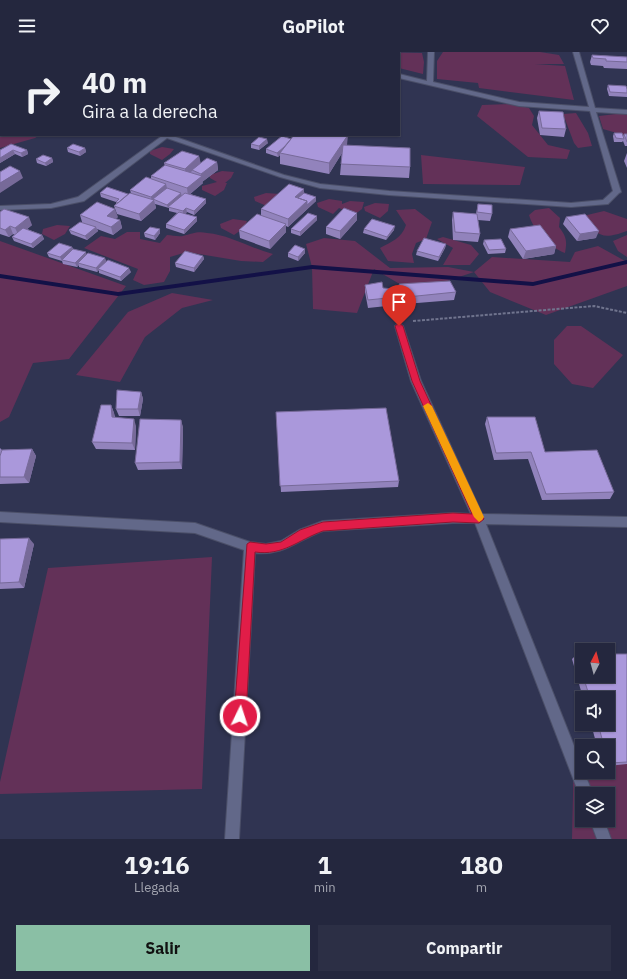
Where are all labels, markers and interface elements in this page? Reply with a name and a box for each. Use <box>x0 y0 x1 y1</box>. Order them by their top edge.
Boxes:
icon: menu <box>16 15 38 37</box>
text: GoPilot <box>282 15 345 38</box>
icon: heart <box>589 15 611 37</box>
text: 40 m <box>82 64 147 101</box>
icon: right <box>16 68 68 120</box>
text: Gira a la derecha <box>82 100 218 123</box>
pin <box>382 285 416 326</box>
icon: arrive <box>388 291 410 313</box>
north arrow <box>575 643 615 683</box>
map controls <box>575 643 615 827</box>
button: sound <box>575 691 615 731</box>
position arrow <box>219 695 261 737</box>
button: search <box>575 739 615 779</box>
button: layers <box>575 787 615 827</box>
text: 19:16 <box>124 849 190 881</box>
text: 1 <box>317 849 332 881</box>
text: 180 <box>460 849 503 881</box>
text: Llegada <box>134 879 180 896</box>
text: min <box>314 879 336 896</box>
text: m <box>476 879 487 896</box>
button: Salir <box>16 925 310 971</box>
button: Compartir <box>318 925 611 971</box>

